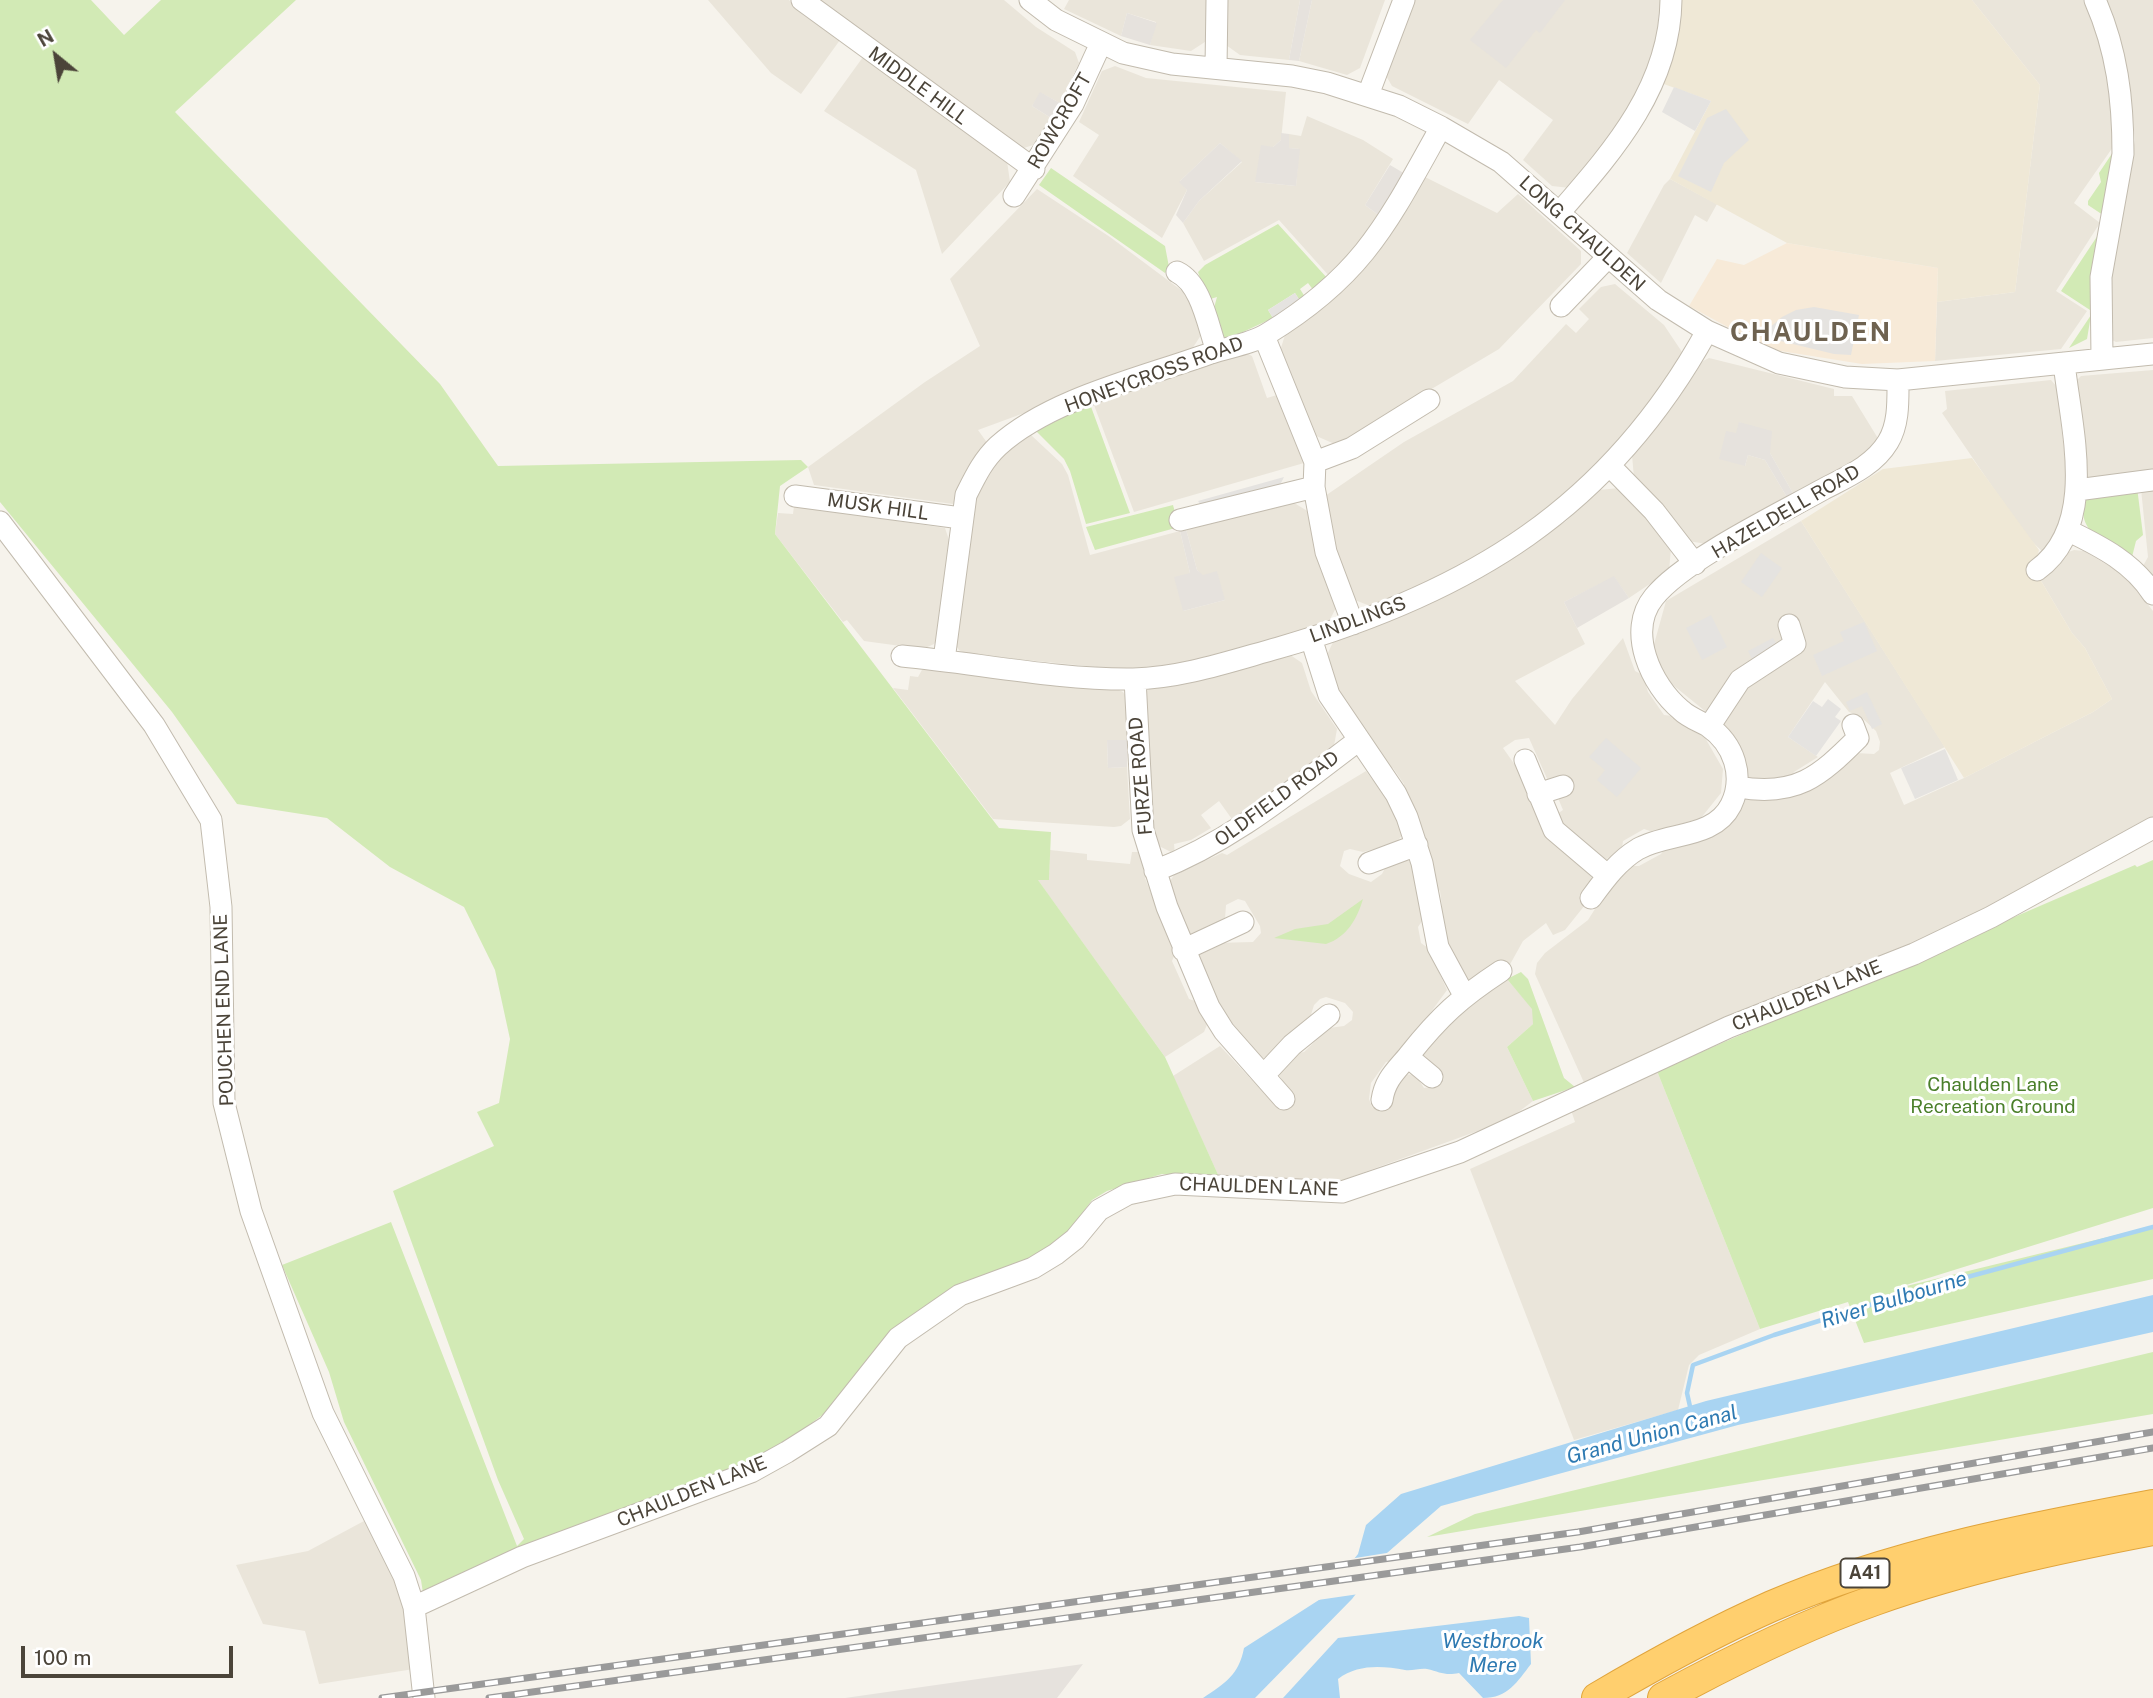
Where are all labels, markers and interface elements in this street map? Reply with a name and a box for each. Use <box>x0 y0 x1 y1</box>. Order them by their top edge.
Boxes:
north arrow <box>21 21 91 91</box>
text: N <box>34 25 57 51</box>
street label: MIDDLE HILL <box>864 42 972 130</box>
street label: ROWCROFT <box>1023 69 1097 173</box>
street label: LONG CHAULDEN <box>1514 171 1650 297</box>
district label: CHAULDEN <box>1731 317 1891 349</box>
street label: HONEYCROSS ROAD <box>1062 332 1246 418</box>
street label: HAZELDELL ROAD <box>1708 460 1864 564</box>
street label: MUSK HILL <box>826 489 930 525</box>
street label: LINDLINGS <box>1307 592 1409 648</box>
street label: FURZE ROAD <box>1124 716 1158 836</box>
street label: OLDFIELD ROAD <box>1210 746 1344 852</box>
street label: POUCHEN END LANE <box>209 913 239 1107</box>
street label: CHAULDEN LANE <box>1729 956 1885 1036</box>
park label: Chaulden Lane Recreation Ground <box>1910 1074 2076 1118</box>
street label: CHAULDEN LANE <box>1179 1173 1339 1201</box>
water label: River Bulbourne <box>1818 1266 1970 1334</box>
water label: Grand Union Canal <box>1564 1400 1740 1470</box>
street label: CHAULDEN LANE <box>614 1452 770 1532</box>
road number: A41 <box>1840 1558 1890 1588</box>
water label: Westbrook Mere <box>1442 1629 1544 1679</box>
scale bar <box>24 1632 236 1676</box>
text: 100 m <box>34 1645 91 1670</box>

